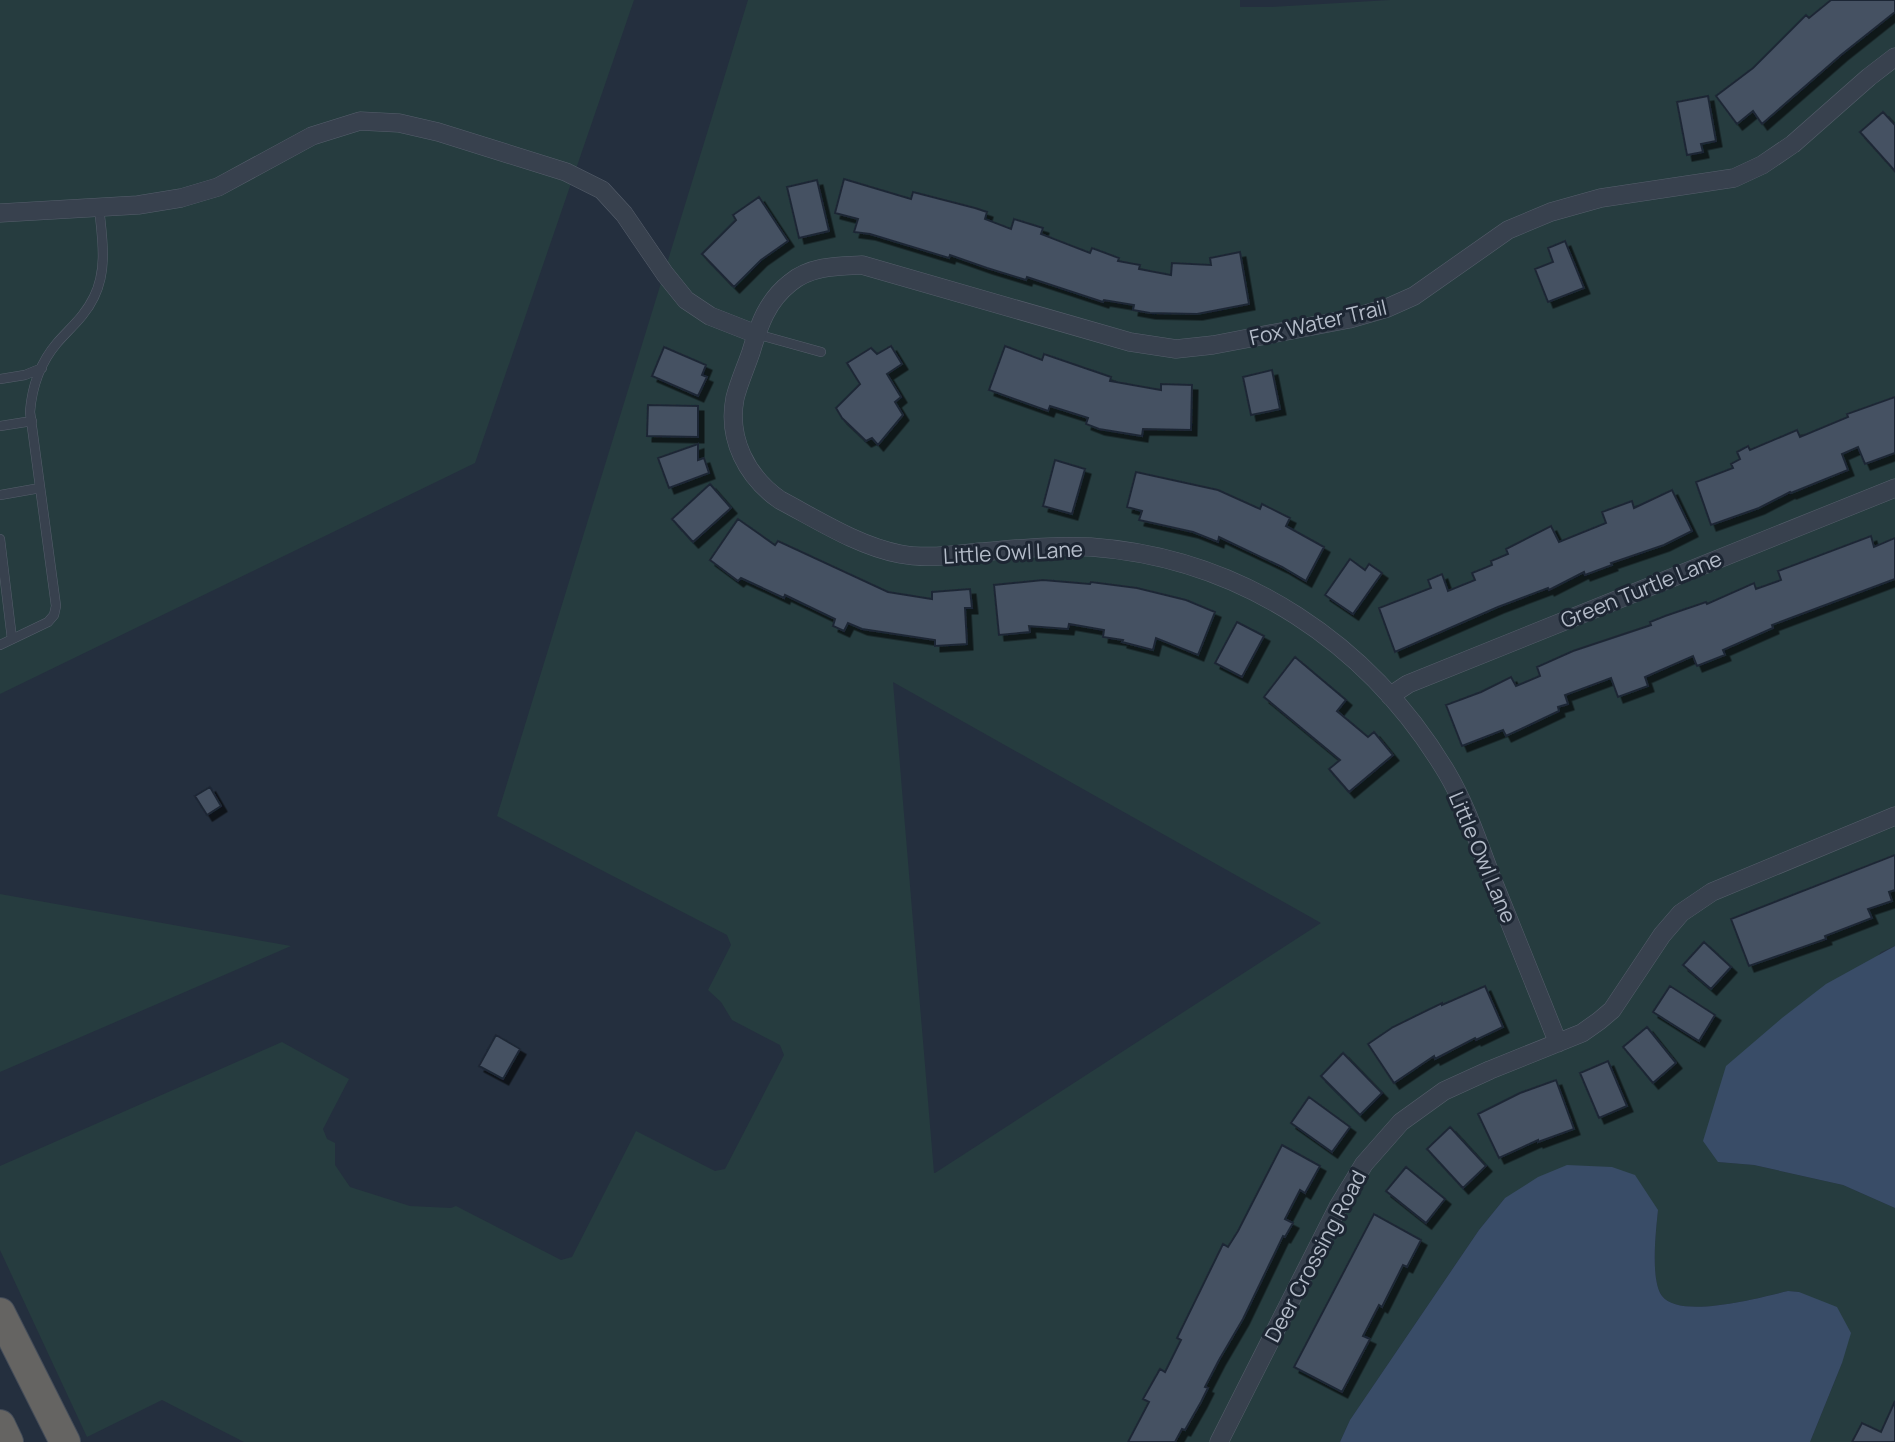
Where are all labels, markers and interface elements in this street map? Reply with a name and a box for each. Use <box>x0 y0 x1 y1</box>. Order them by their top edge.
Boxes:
street label: Fox Water Trail <box>1247 293 1389 351</box>
street label: Little Owl Lane <box>942 534 1084 570</box>
street label: Green Turtle Lane <box>1556 544 1726 634</box>
street label: Little Owl Lane <box>1443 787 1523 927</box>
street label: Deer Crossing Road <box>1258 1165 1372 1347</box>

